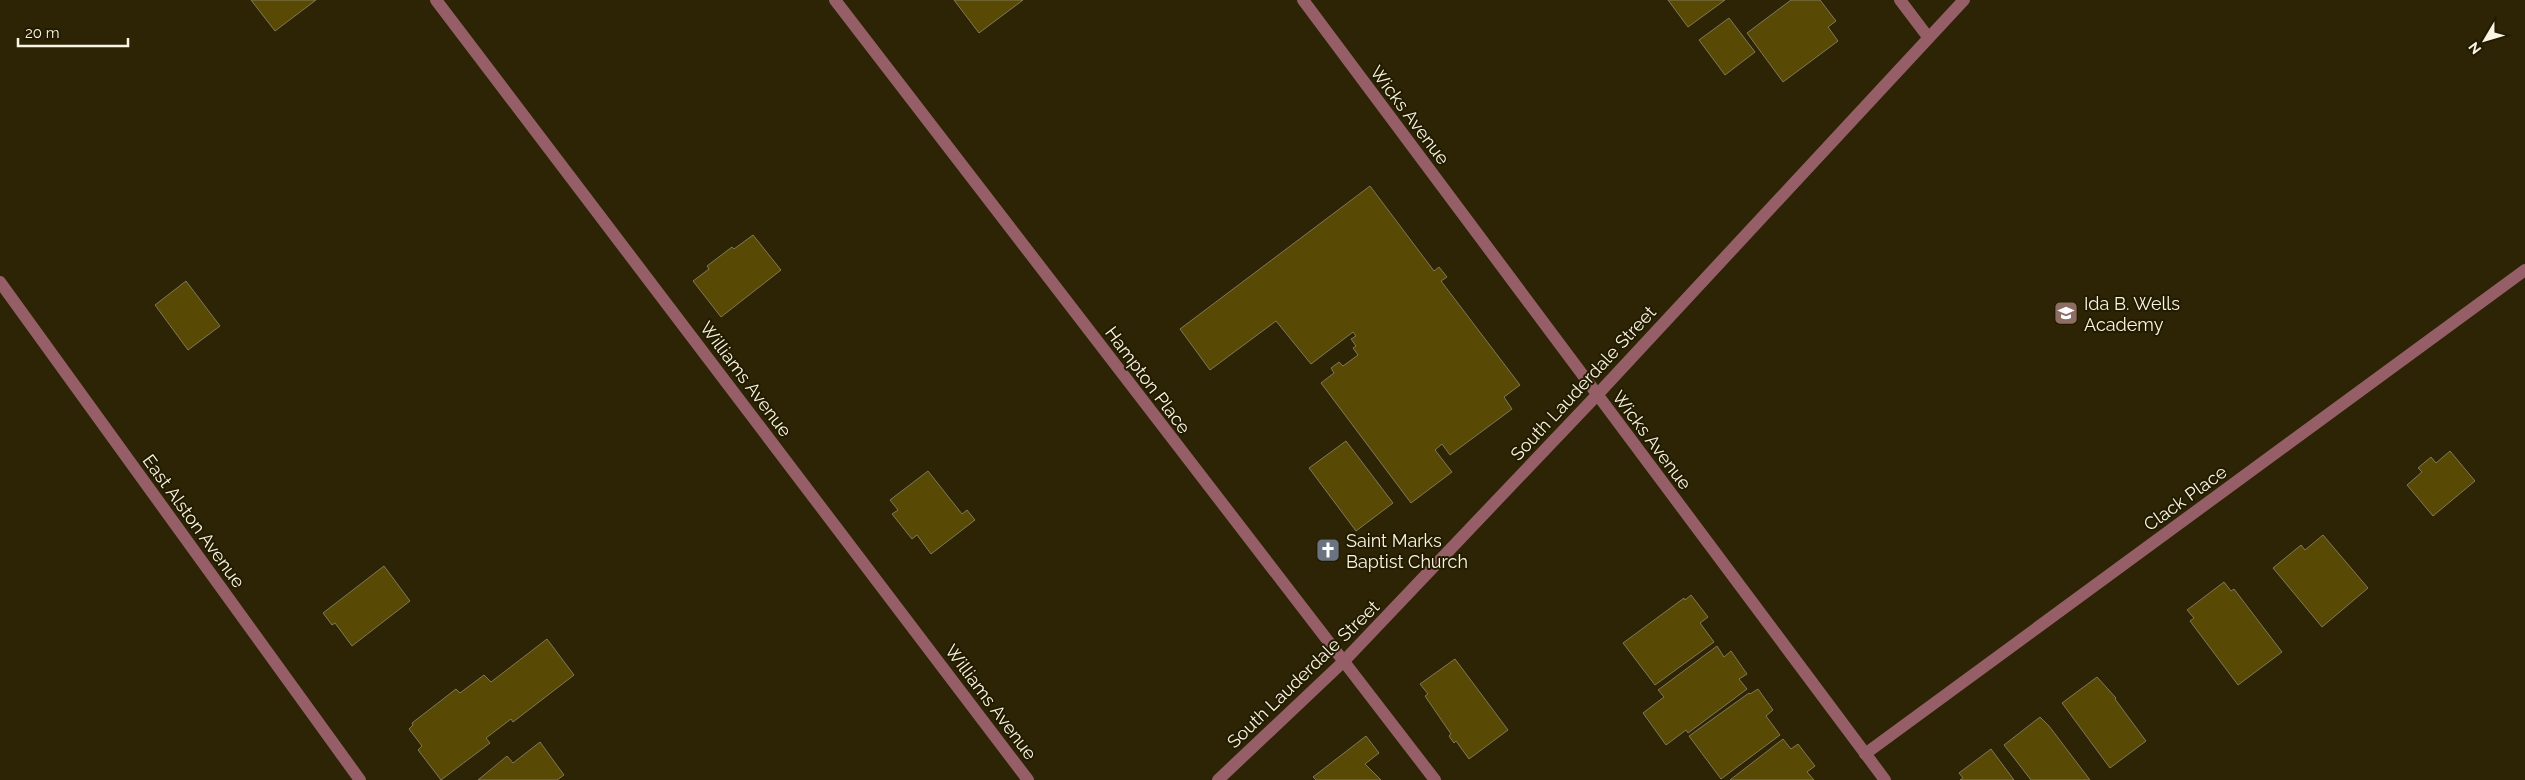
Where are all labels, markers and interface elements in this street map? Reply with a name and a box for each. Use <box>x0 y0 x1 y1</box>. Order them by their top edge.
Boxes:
scale bar <box>18 15 128 47</box>
north arrow <box>2460 15 2510 65</box>
text: 20 m <box>25 24 60 42</box>
text: N <box>2465 39 2484 57</box>
street label: Wicks Avenue <box>1366 62 1454 169</box>
place label: Ida B. Wells Academy <box>2084 293 2180 335</box>
school or university icon: Ida B. Wells Academy <box>2053 300 2079 326</box>
street label: South Lauderdale Street <box>1506 302 1660 464</box>
street label: Williams Avenue <box>696 317 796 441</box>
street label: Hampton Place <box>1101 322 1195 438</box>
street label: Wicks Avenue <box>1608 387 1696 494</box>
street label: East Alston Avenue <box>139 450 250 592</box>
street label: Clack Place <box>2139 461 2231 535</box>
place label: Saint Marks Baptist Church <box>1346 530 1468 572</box>
church icon: Saint Marks Baptist Church <box>1315 537 1341 563</box>
street label: South Lauderdale Street <box>1223 596 1383 752</box>
street label: Williams Avenue <box>941 640 1041 764</box>

